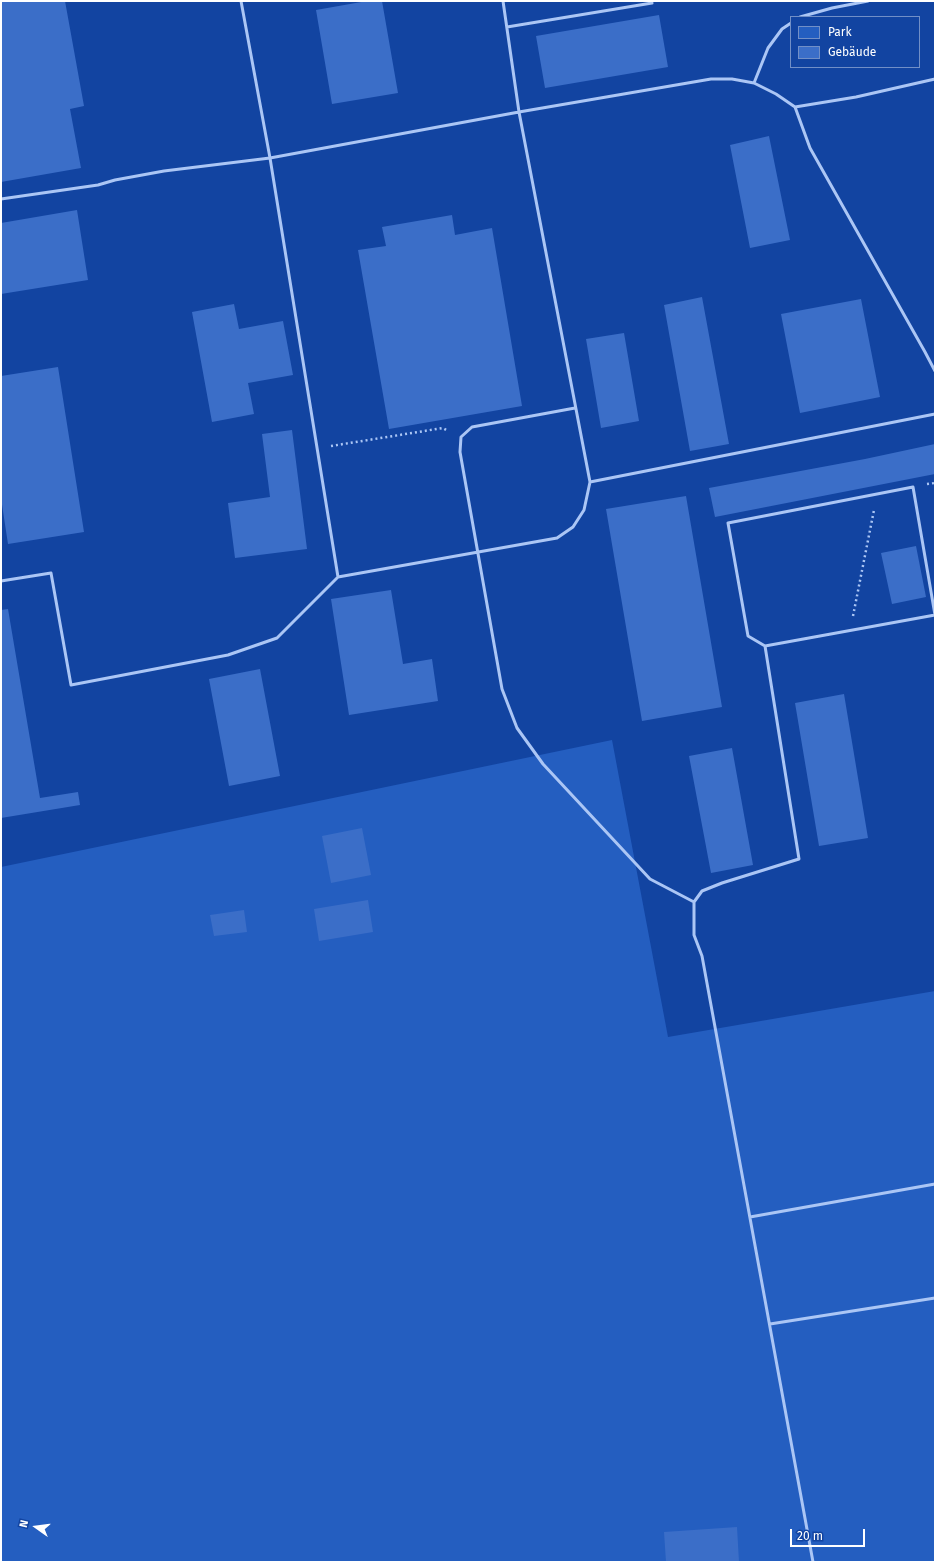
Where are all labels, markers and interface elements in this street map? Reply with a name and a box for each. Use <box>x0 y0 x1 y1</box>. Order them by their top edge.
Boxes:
legend <box>790 16 920 68</box>
text: Park <box>828 25 852 39</box>
text: Gebäude <box>828 45 876 59</box>
north arrow <box>16 1507 56 1547</box>
text: N <box>17 1519 31 1529</box>
scale bar <box>792 1521 867 1547</box>
text: 20 m <box>797 1529 823 1543</box>

